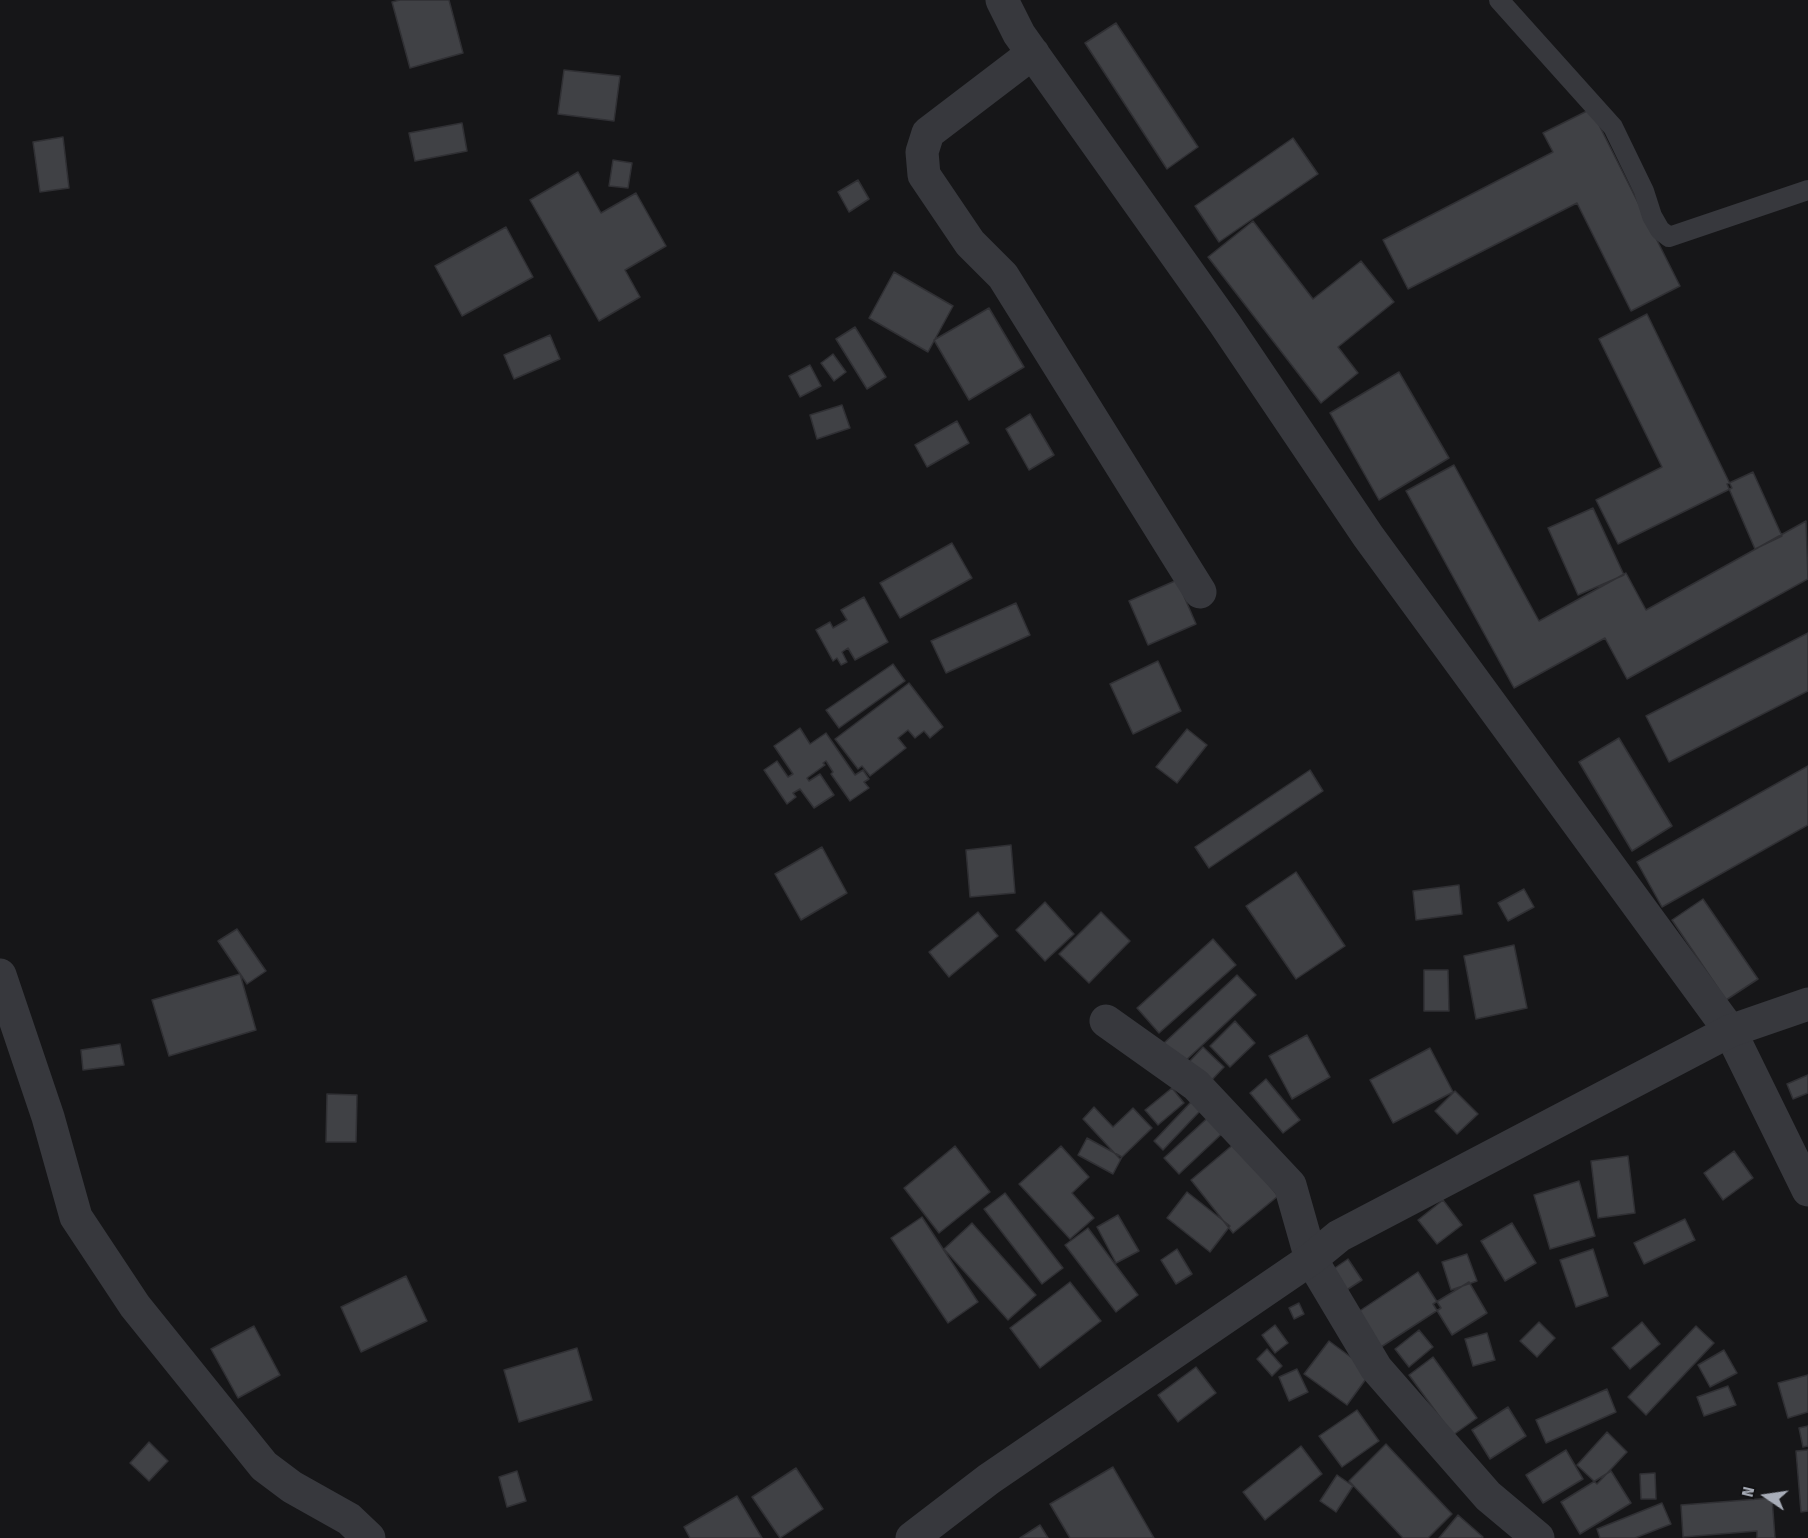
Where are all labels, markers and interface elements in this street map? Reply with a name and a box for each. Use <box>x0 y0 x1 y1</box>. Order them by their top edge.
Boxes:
north arrow <box>1736 1466 1796 1526</box>
text: N <box>1738 1485 1758 1499</box>

